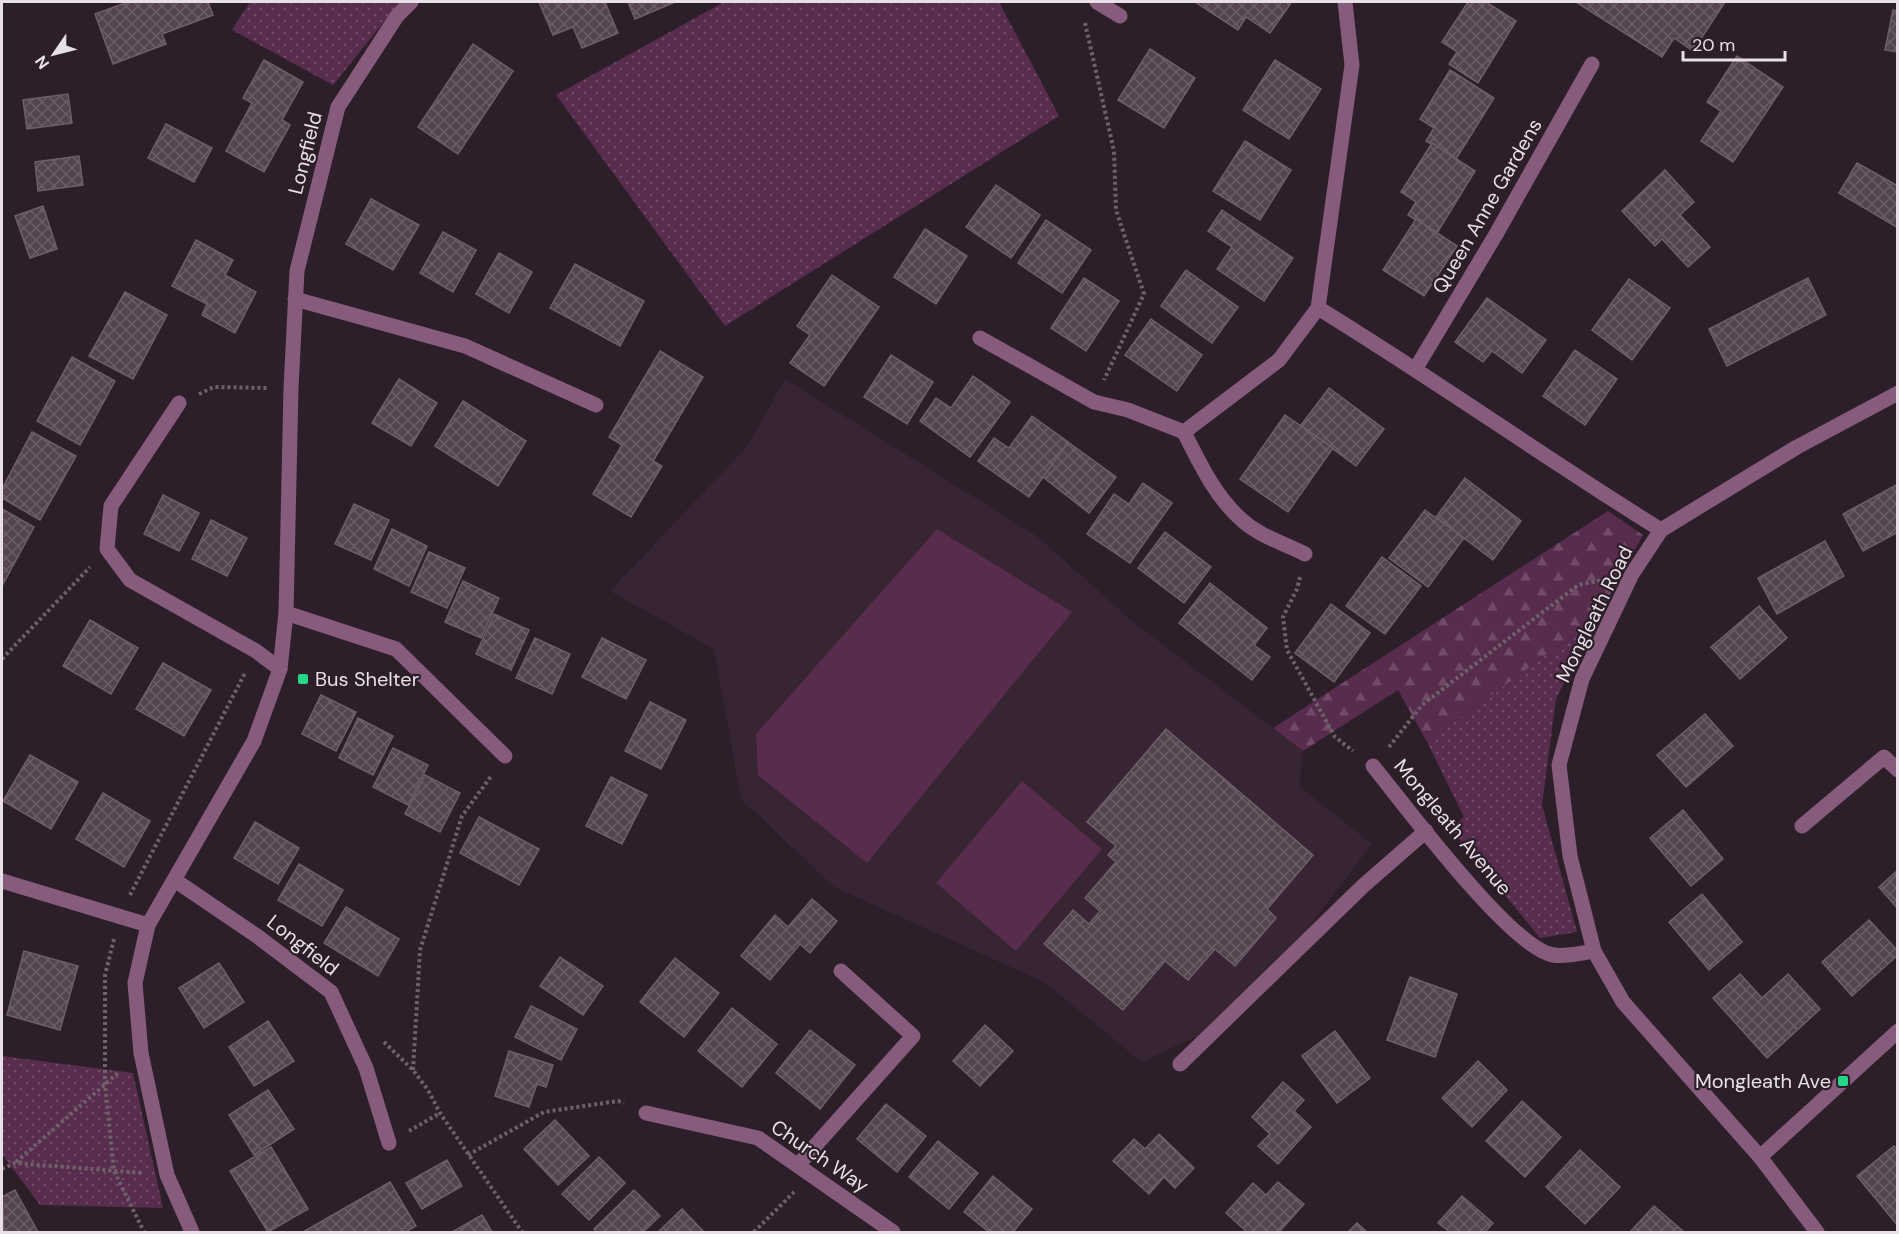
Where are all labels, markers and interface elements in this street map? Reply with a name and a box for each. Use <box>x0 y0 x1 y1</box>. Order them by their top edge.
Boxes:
north arrow <box>24 24 84 84</box>
scale bar <box>1683 24 1785 62</box>
text: 20 m <box>1692 33 1735 57</box>
text: N <box>30 52 54 73</box>
street label: Longfield <box>282 109 328 197</box>
street label: Queen Anne Gardens <box>1426 114 1548 298</box>
street label: Mongleath Road <box>1550 541 1638 687</box>
place label: Bus Shelter <box>315 666 419 692</box>
marker: Bus Shelter <box>296 672 310 686</box>
street label: Mongleath Avenue <box>1388 753 1518 901</box>
street label: Longfield <box>262 909 344 981</box>
place label: Mongleath Ave <box>1695 1068 1831 1094</box>
marker: Mongleath Ave <box>1836 1074 1850 1088</box>
street label: Church Way <box>766 1114 874 1198</box>

